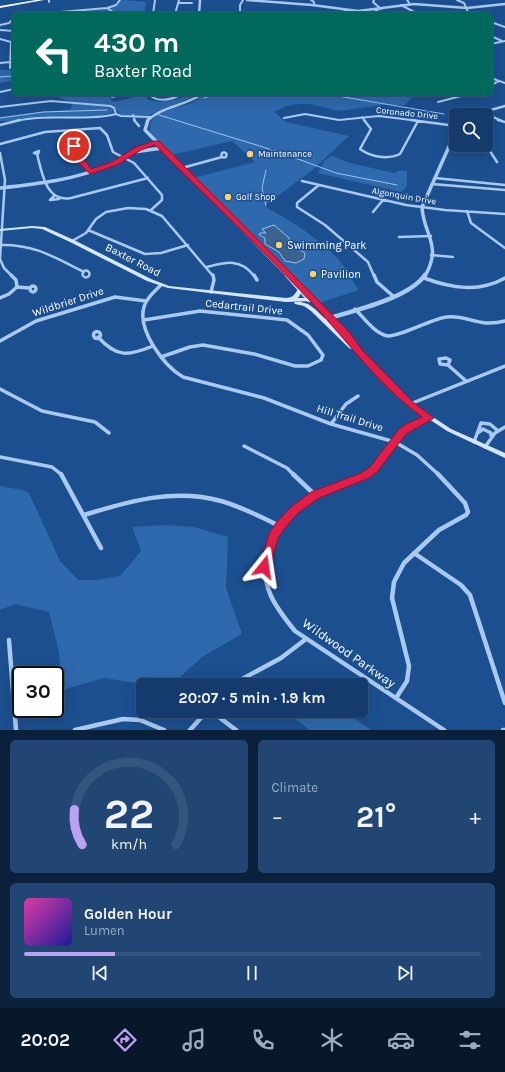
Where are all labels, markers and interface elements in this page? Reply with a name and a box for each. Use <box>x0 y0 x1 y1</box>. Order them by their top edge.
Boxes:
text: 430 m <box>94 26 179 59</box>
icon: left <box>28 28 80 80</box>
text: Baxter Road <box>94 60 193 82</box>
street label: Coronado Drive <box>375 105 439 121</box>
map controls <box>449 108 493 152</box>
button: search <box>449 108 493 152</box>
pin <box>57 129 91 163</box>
icon: arrive <box>63 135 85 157</box>
marker: Maintenance <box>245 149 255 159</box>
place label: Maintenance <box>258 149 312 159</box>
street label: Algonquin Drive <box>371 185 437 208</box>
marker: Golf Shop <box>223 192 233 202</box>
place label: Golf Shop <box>236 192 276 202</box>
place label: Swimming Park <box>287 239 367 252</box>
marker: Swimming Park <box>274 240 284 250</box>
street label: Baxter Road <box>103 241 163 279</box>
place label: Pavilion <box>321 268 361 281</box>
marker: Pavilion <box>308 269 318 279</box>
street label: Wildbrier Drive <box>31 284 106 320</box>
street label: Cedartrail Drive <box>205 296 284 318</box>
street label: Hill Trail Drive <box>315 402 385 434</box>
position arrow <box>243 546 285 588</box>
street label: Wildwood Parkway <box>300 615 398 691</box>
speed limit sign: 30 <box>12 666 64 718</box>
text: 20:07 · 5 min · 1.9 km <box>179 689 325 707</box>
text: Climate <box>272 780 318 795</box>
text: 22 <box>104 789 154 837</box>
text: 21° <box>356 799 397 835</box>
text: − <box>272 804 283 830</box>
text: + <box>469 804 481 830</box>
text: km/h <box>111 835 147 852</box>
text: Golden Hour <box>84 905 172 923</box>
text: Lumen <box>84 923 125 938</box>
icon: previous <box>89 962 111 984</box>
icon: pause <box>241 962 263 984</box>
icon: next <box>394 962 416 984</box>
icon: directions <box>111 1026 139 1054</box>
icon: music <box>180 1026 208 1054</box>
icon: phone <box>249 1026 277 1054</box>
icon: climate <box>318 1026 346 1054</box>
icon: car <box>387 1026 415 1054</box>
icon: filters <box>456 1026 484 1054</box>
text: 20:02 <box>21 1029 70 1051</box>

